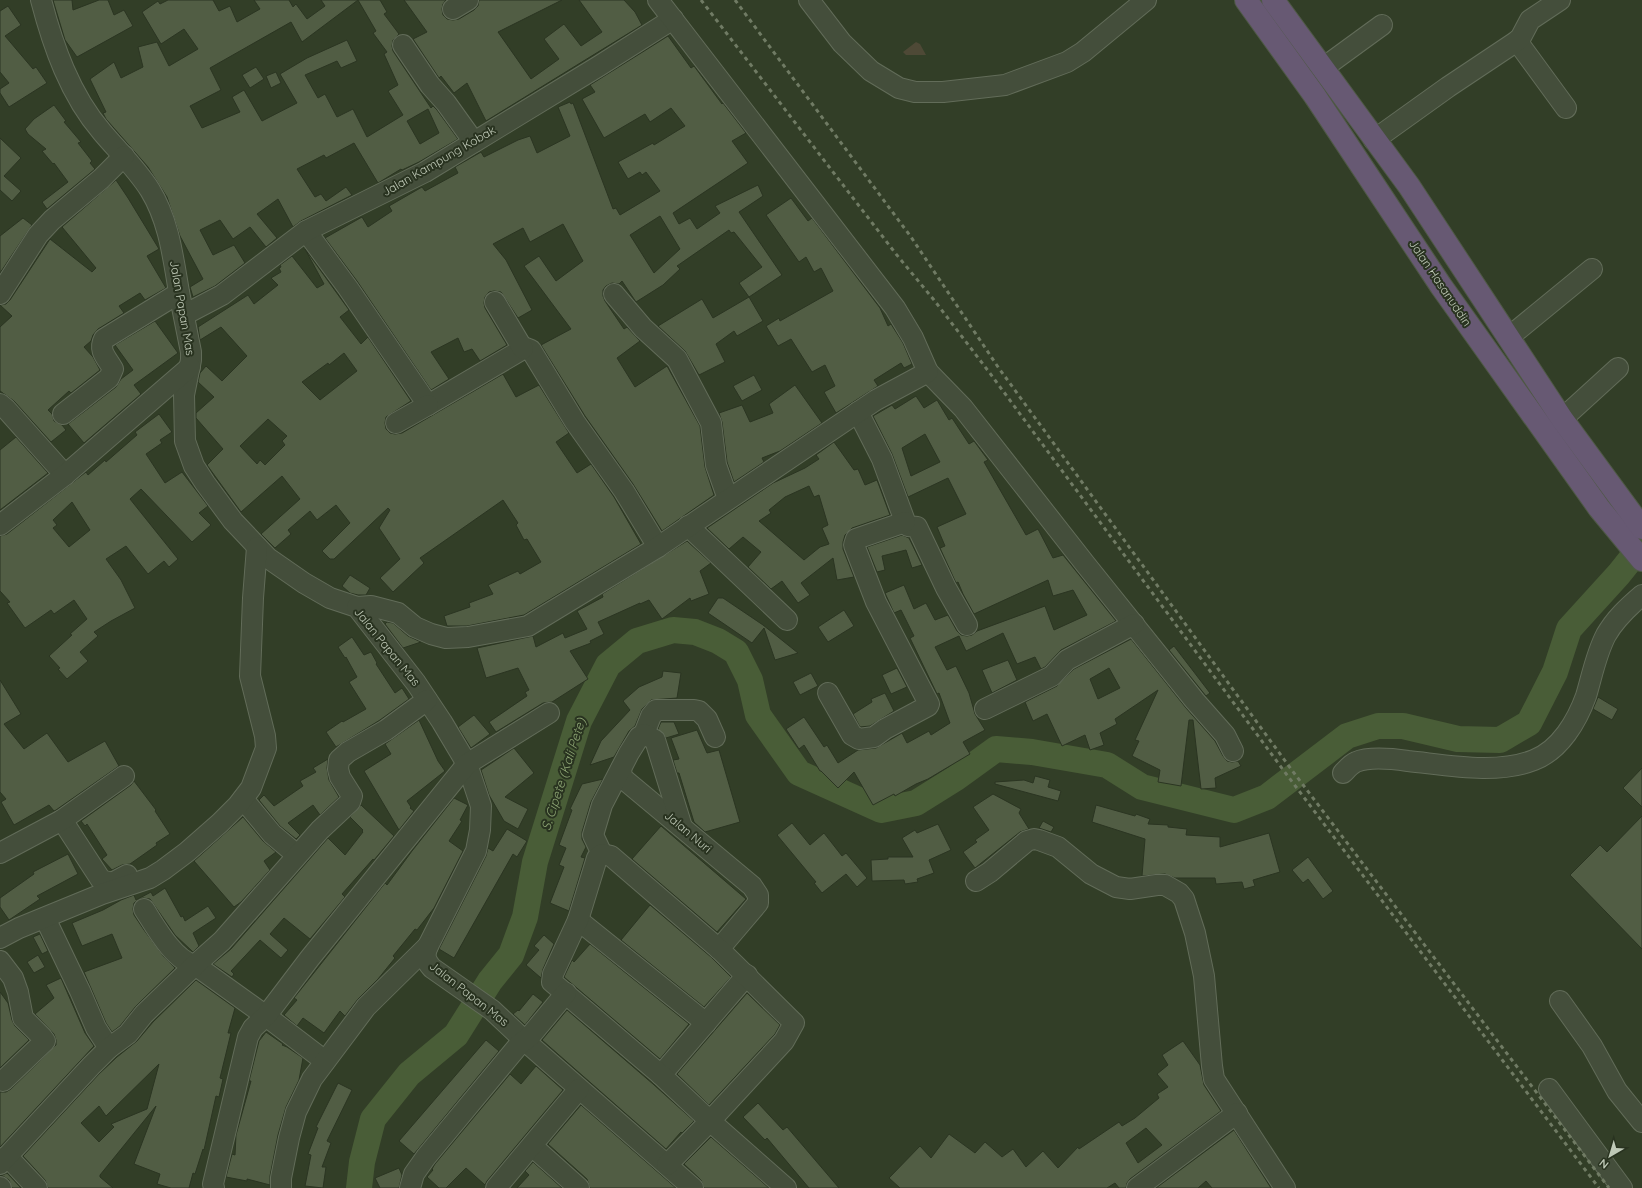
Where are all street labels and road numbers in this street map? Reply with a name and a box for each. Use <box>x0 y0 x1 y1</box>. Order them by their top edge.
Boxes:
street label: Jalan Kampung Kobak <box>379 122 498 199</box>
street label: Jalan Hasanuddin <box>1406 237 1475 329</box>
street label: Jalan Papan Mas <box>167 259 198 357</box>
street label: Jalan Papan Mas <box>351 605 424 689</box>
street label: Jalan Nuri <box>662 808 715 856</box>
street label: Jalan Papan Mas <box>427 958 512 1029</box>

